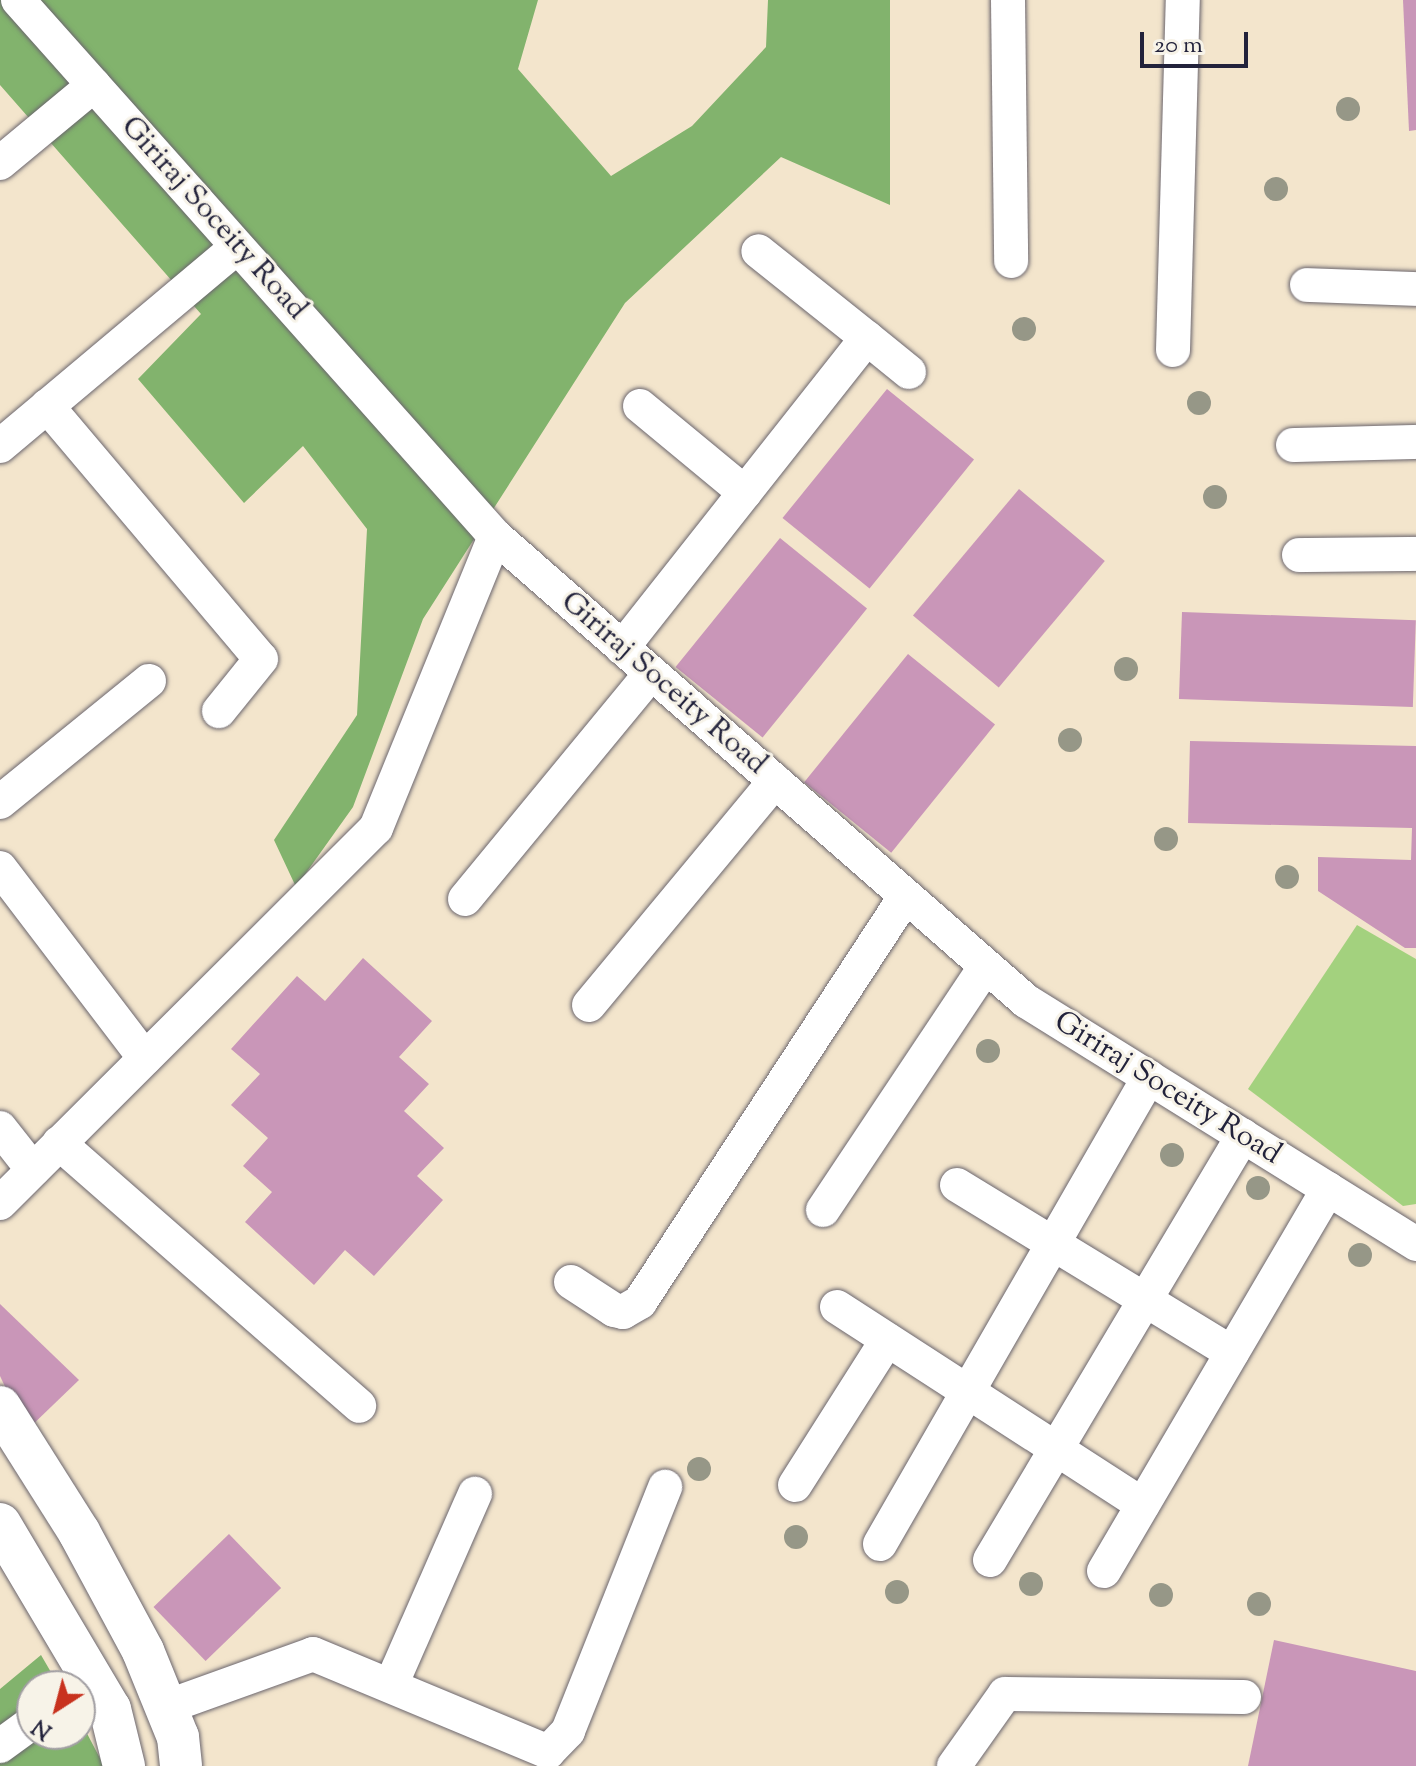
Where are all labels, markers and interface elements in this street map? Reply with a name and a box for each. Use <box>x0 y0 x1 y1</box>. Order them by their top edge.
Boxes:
scale bar <box>1144 16 1252 66</box>
text: 20 m <box>1154 29 1203 63</box>
street label: Giriraj Soceity Road <box>112 110 314 328</box>
street label: Giriraj Soceity Road <box>553 585 773 783</box>
street label: Giriraj Soceity Road <box>1047 1005 1287 1173</box>
north arrow <box>16 1670 96 1750</box>
text: N <box>27 1710 60 1746</box>

